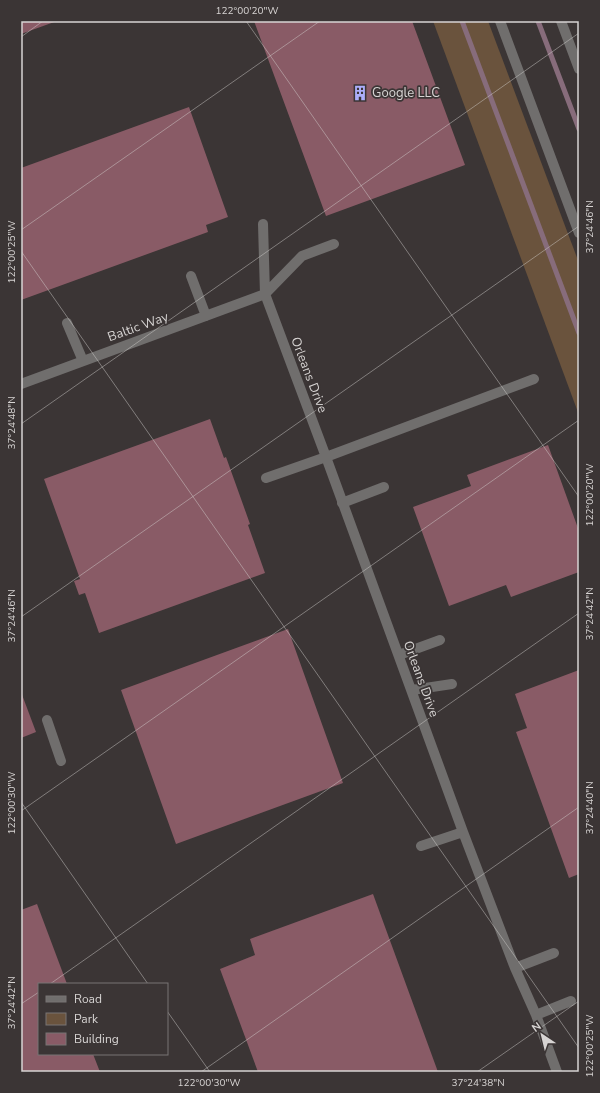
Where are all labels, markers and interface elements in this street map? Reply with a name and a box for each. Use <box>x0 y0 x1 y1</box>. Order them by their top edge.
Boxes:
text: 122°00'20"W <box>216 4 278 18</box>
building icon: Google LLC <box>351 84 369 102</box>
place label: Google LLC <box>372 84 440 102</box>
text: 37°24'46"N <box>583 200 597 254</box>
text: 122°00'25"W <box>5 221 19 283</box>
street label: Baltic Way <box>105 308 171 346</box>
street label: Orleans Drive <box>286 334 332 416</box>
text: 37°24'48"N <box>5 396 19 450</box>
text: 122°00'20"W <box>583 464 597 526</box>
text: 37°24'42"N <box>583 587 597 641</box>
text: 37°24'46"N <box>5 589 19 643</box>
street label: Orleans Drive <box>399 638 443 720</box>
text: 122°00'30"W <box>5 772 19 834</box>
text: 37°24'40"N <box>583 781 597 835</box>
text: 37°24'42"N <box>5 976 19 1030</box>
legend <box>38 983 168 1055</box>
text: Road <box>74 991 102 1007</box>
text: Park <box>74 1011 99 1027</box>
north arrow <box>522 1015 562 1055</box>
text: 122°00'25"W <box>583 1015 597 1077</box>
text: N <box>529 1019 544 1036</box>
text: Building <box>74 1031 119 1047</box>
text: 122°00'30"W <box>178 1076 240 1090</box>
text: 37°24'38"N <box>451 1076 505 1090</box>

